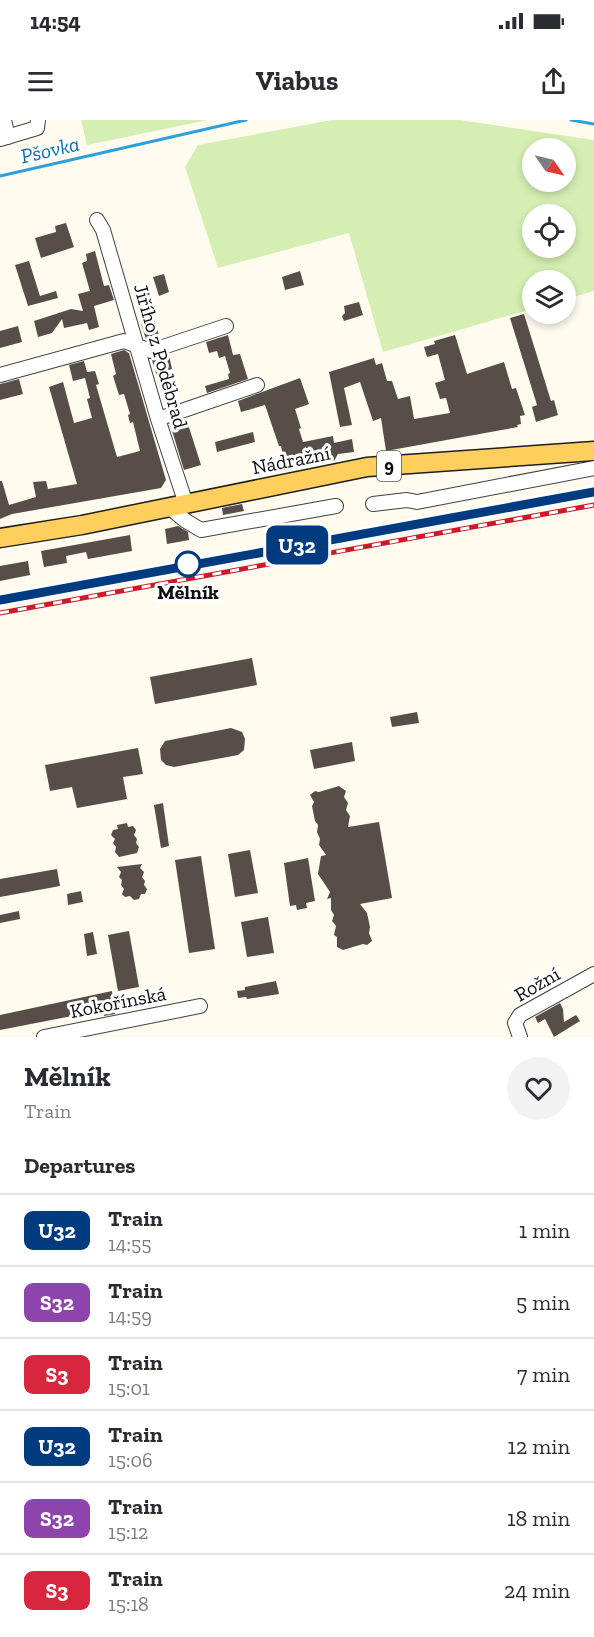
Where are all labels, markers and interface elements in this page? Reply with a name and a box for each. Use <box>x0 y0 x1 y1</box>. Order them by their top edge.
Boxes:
text: 14:54 <box>30 8 81 35</box>
icon: menu <box>24 65 57 98</box>
text: Viabus <box>256 65 338 97</box>
icon: share <box>537 65 570 98</box>
water label: Pšovka <box>18 131 82 168</box>
north arrow <box>522 138 576 192</box>
map controls <box>522 138 576 324</box>
button: locate <box>522 204 576 258</box>
button: layers <box>522 270 576 324</box>
street label: Jiřího z Poděbrad <box>129 281 193 431</box>
street label: Nádražní <box>250 441 333 479</box>
road number: 9 <box>377 451 401 481</box>
line badge: U32 <box>262 526 332 564</box>
text: U32 <box>278 533 316 558</box>
marker: Mělník <box>175 551 201 577</box>
place label: Mělník <box>157 580 219 604</box>
street label: Rožní <box>510 961 564 1007</box>
street label: Kokořínská <box>68 981 168 1023</box>
button: heart <box>507 1057 570 1120</box>
text: Mělník <box>24 1060 111 1093</box>
text: Train <box>24 1099 71 1123</box>
text: Departures <box>24 1152 135 1179</box>
text: Train <box>108 1205 163 1232</box>
text: 1 min <box>519 1217 570 1244</box>
text: U32 <box>38 1218 76 1243</box>
text: 14:55 <box>108 1232 151 1256</box>
text: Train <box>108 1277 163 1304</box>
text: 5 min <box>516 1289 570 1316</box>
text: S32 <box>40 1290 74 1315</box>
text: 14:59 <box>108 1304 152 1328</box>
text: Train <box>108 1349 163 1376</box>
text: 7 min <box>517 1361 570 1388</box>
text: S3 <box>46 1362 68 1387</box>
text: 15:01 <box>108 1376 150 1400</box>
text: Train <box>108 1421 163 1448</box>
text: 12 min <box>507 1433 570 1460</box>
text: U32 <box>38 1434 76 1459</box>
text: 15:06 <box>108 1448 153 1472</box>
text: Train <box>108 1493 163 1520</box>
text: 18 min <box>507 1505 570 1532</box>
text: S32 <box>40 1506 74 1531</box>
text: 15:12 <box>108 1520 148 1544</box>
text: Train <box>108 1565 163 1592</box>
text: 24 min <box>504 1577 570 1604</box>
text: S3 <box>46 1578 68 1603</box>
text: 15:18 <box>108 1592 149 1616</box>

